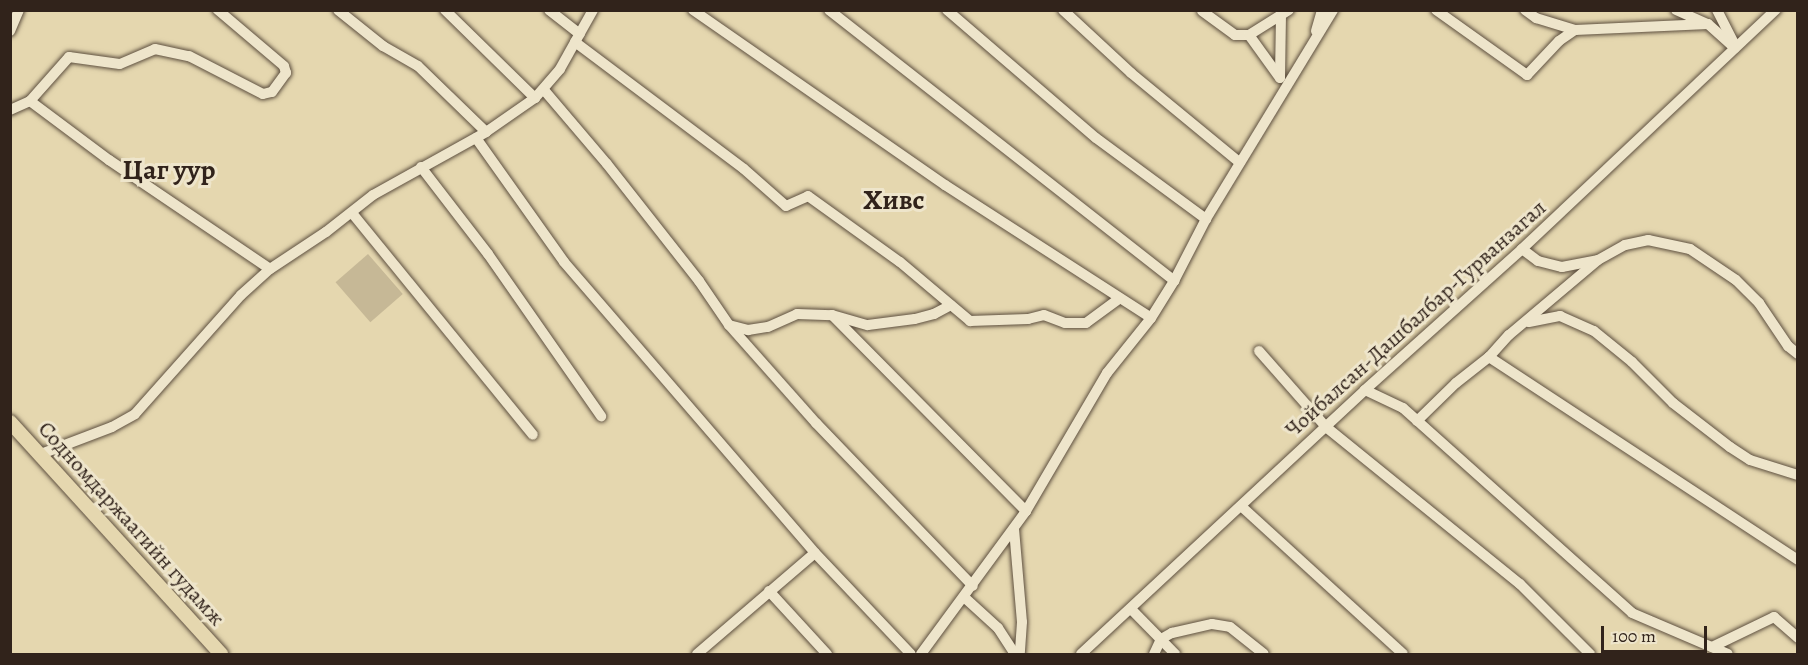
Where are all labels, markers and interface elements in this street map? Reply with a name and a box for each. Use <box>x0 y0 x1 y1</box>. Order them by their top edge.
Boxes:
district label: Цаг уур <box>123 153 215 187</box>
district label: Хивс <box>863 183 925 217</box>
street label: Чойбалсан-Дашбалбар-Гурванзагал <box>1280 195 1552 443</box>
street label: Содномдаржаагийн гудамж <box>32 416 230 632</box>
scale bar <box>1604 614 1710 652</box>
text: 100 m <box>1612 624 1656 648</box>

